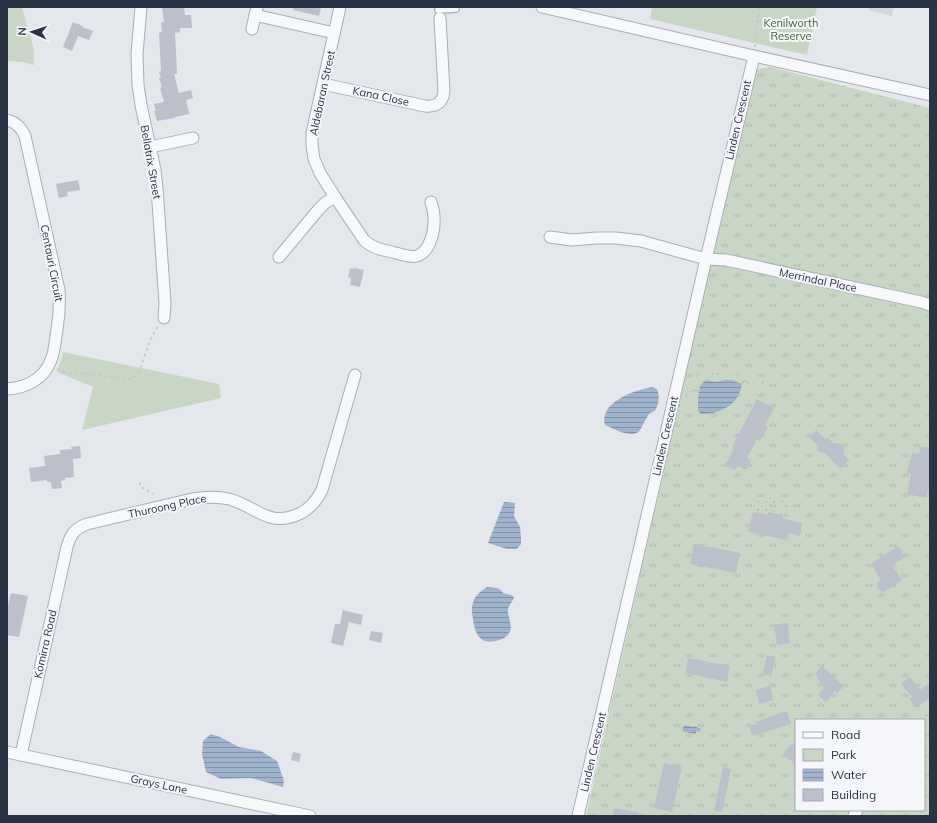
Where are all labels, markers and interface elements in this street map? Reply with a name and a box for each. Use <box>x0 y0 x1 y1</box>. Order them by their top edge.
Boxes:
north arrow <box>12 12 52 52</box>
park label: Kenilworth Reserve <box>764 16 818 43</box>
text: N <box>15 27 29 36</box>
street label: Aldebaran Street <box>306 49 338 137</box>
street label: Linden Crescent <box>722 79 754 161</box>
street label: Kana Close <box>351 83 411 109</box>
street label: Bellatrix Street <box>138 124 164 200</box>
street label: Centauri Circuit <box>38 223 66 303</box>
street label: Merrindal Place <box>778 265 858 295</box>
street label: Linden Crescent <box>649 395 681 477</box>
street label: Thuroong Place <box>127 491 207 521</box>
street label: Komirra Road <box>30 608 60 680</box>
street label: Linden Crescent <box>577 711 609 793</box>
legend <box>795 719 925 811</box>
text: Road <box>831 727 860 742</box>
text: Park <box>831 747 857 762</box>
text: Water <box>831 767 867 782</box>
street label: Grays Lane <box>129 771 189 797</box>
text: Building <box>831 787 876 802</box>

